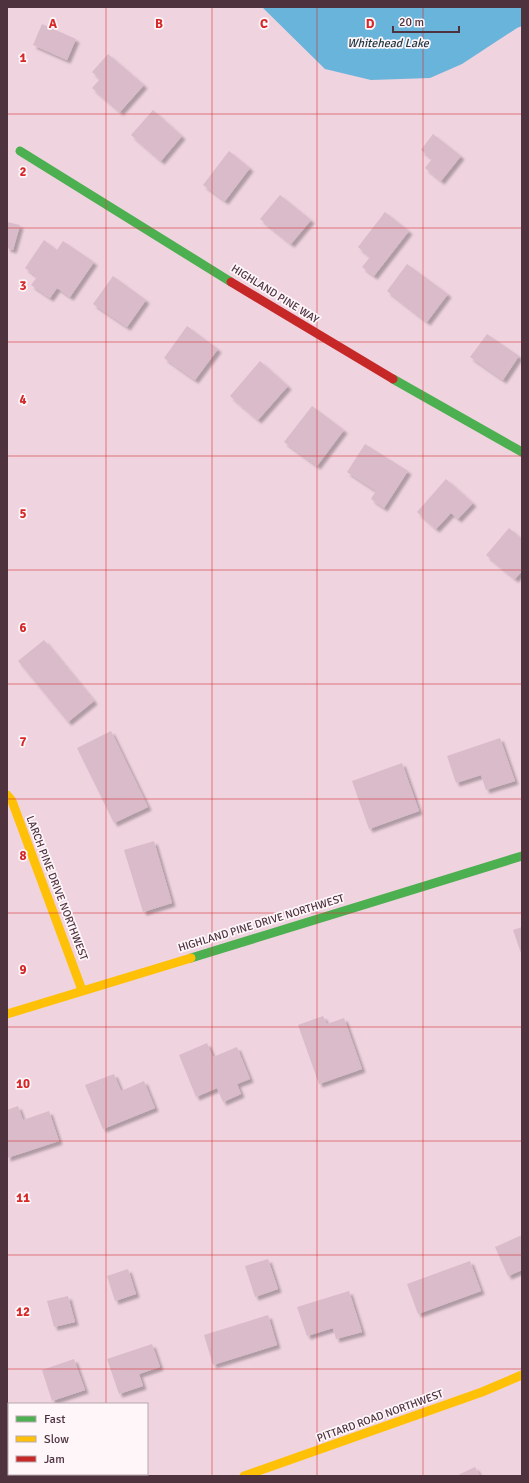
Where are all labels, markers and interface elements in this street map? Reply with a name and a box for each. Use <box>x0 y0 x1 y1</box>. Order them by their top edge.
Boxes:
scale bar <box>393 8 459 34</box>
text: 20 m <box>399 15 424 30</box>
text: A <box>49 16 58 32</box>
text: B <box>155 16 163 32</box>
text: C <box>260 16 268 32</box>
text: D <box>366 16 375 32</box>
water label: Whitehead Lake <box>347 36 430 51</box>
text: 1 <box>19 50 27 66</box>
text: 2 <box>19 164 27 180</box>
street label: HIGHLAND PINE WAY <box>229 262 322 326</box>
text: 3 <box>19 278 27 294</box>
text: 4 <box>19 392 27 408</box>
text: 5 <box>19 506 27 522</box>
text: 6 <box>19 620 27 636</box>
text: 7 <box>19 734 27 750</box>
street label: LARCH PINE DRIVE NORTHWEST <box>23 814 91 963</box>
text: 8 <box>19 848 27 864</box>
street label: HIGHLAND PINE DRIVE NORTHWEST <box>176 891 346 954</box>
text: 9 <box>19 962 27 978</box>
text: 10 <box>16 1076 30 1092</box>
text: 11 <box>16 1190 30 1206</box>
text: 12 <box>16 1304 30 1320</box>
street label: PITTARD ROAD NORTHWEST <box>315 1387 445 1445</box>
legend <box>8 1403 148 1475</box>
text: Fast <box>44 1412 65 1427</box>
text: Slow <box>44 1432 69 1447</box>
text: Jam <box>44 1452 65 1467</box>

